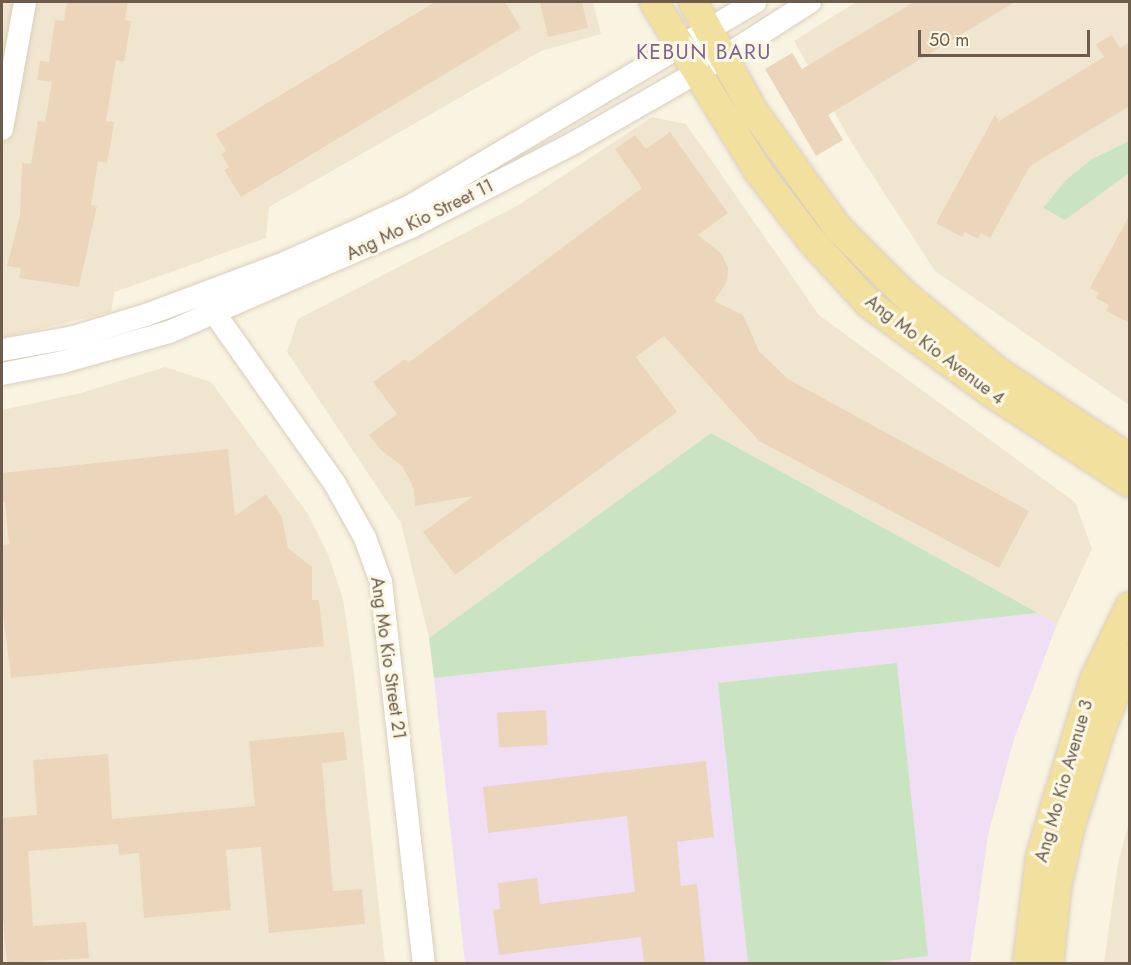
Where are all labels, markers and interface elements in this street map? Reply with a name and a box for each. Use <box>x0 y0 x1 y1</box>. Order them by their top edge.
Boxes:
scale bar <box>921 18 1094 56</box>
text: 50 m <box>929 27 969 53</box>
district label: KEBUN BARU <box>636 39 772 65</box>
street label: Ang Mo Kio Street 11 <box>343 175 497 265</box>
street label: Ang Mo Kio Avenue 4 <box>861 291 1009 409</box>
street label: Ang Mo Kio Street 21 <box>366 576 410 740</box>
street label: Ang Mo Kio Avenue 3 <box>1030 697 1098 865</box>

